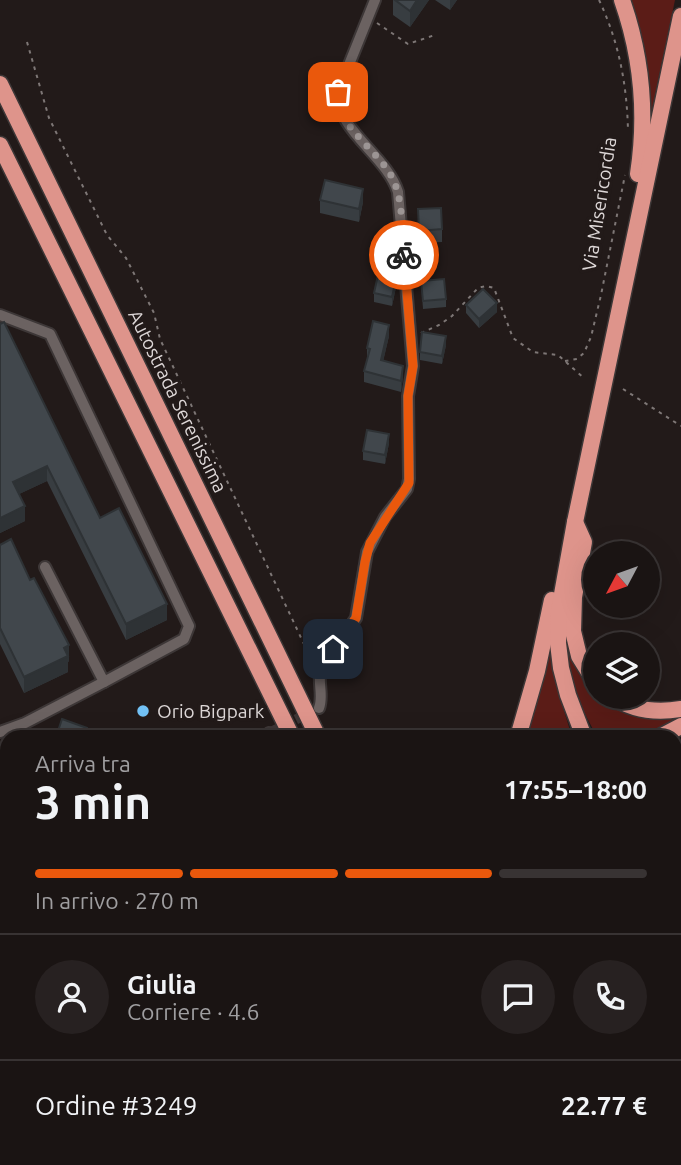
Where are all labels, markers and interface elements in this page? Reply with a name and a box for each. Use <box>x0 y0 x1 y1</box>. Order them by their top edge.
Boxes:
pin <box>308 62 368 122</box>
icon: bag <box>319 73 357 111</box>
street label: Via Misericordia <box>578 135 620 273</box>
courier <box>369 220 439 290</box>
icon: bike <box>385 236 423 274</box>
street label: Autostrada Serenissima <box>124 306 232 496</box>
north arrow <box>583 541 660 618</box>
map controls <box>583 541 660 709</box>
pin <box>303 619 363 679</box>
icon: home <box>314 630 352 668</box>
button: layers <box>583 632 660 709</box>
place label: Orio Bigpark <box>157 700 265 722</box>
marker: Orio Bigpark <box>135 703 151 719</box>
text: Arriva tra <box>35 751 131 776</box>
text: 17:55–18:00 <box>504 775 647 804</box>
text: 3 min <box>35 776 151 828</box>
text: In arrivo · 270 m <box>35 888 199 913</box>
button: person <box>35 960 109 1034</box>
button: chat <box>481 960 555 1034</box>
button: phone <box>573 960 647 1034</box>
text: Giulia <box>127 970 197 999</box>
text: Corriere · 4.6 <box>127 999 259 1024</box>
text: Ordine #3249 <box>35 1091 197 1120</box>
text: 22.77 € <box>561 1091 647 1120</box>

